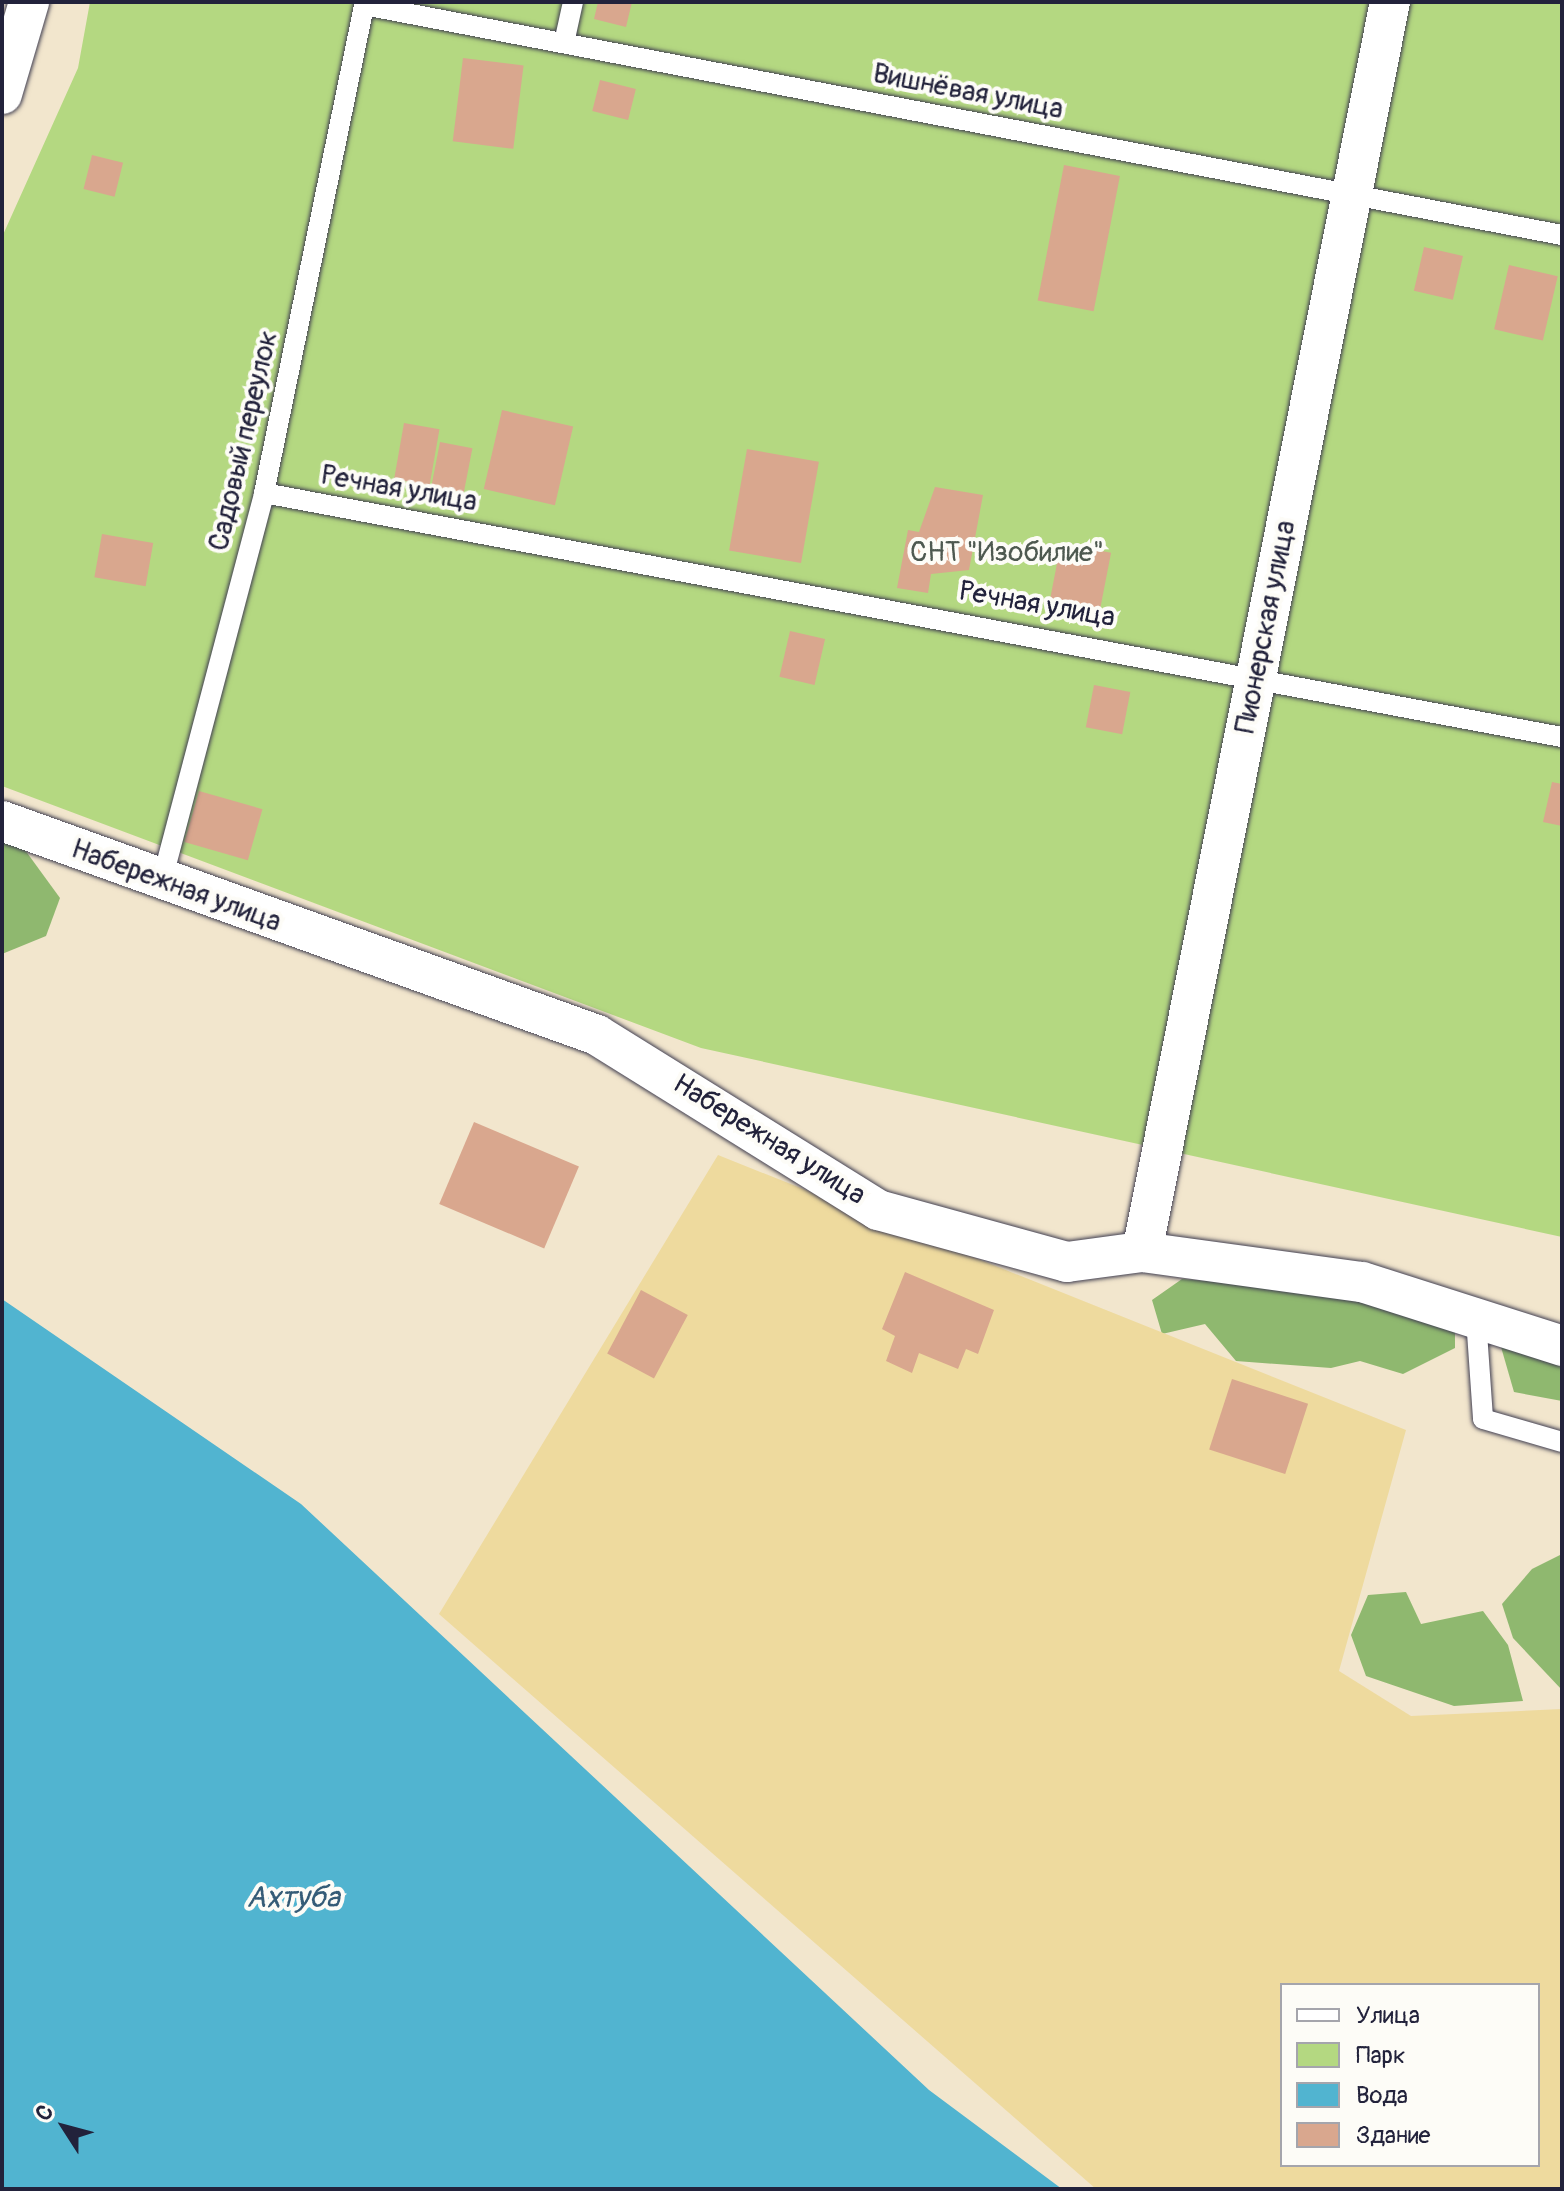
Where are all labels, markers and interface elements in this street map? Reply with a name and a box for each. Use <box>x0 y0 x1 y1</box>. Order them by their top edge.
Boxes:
street label: Вишнёвая улица <box>870 57 1066 127</box>
street label: Садовый переулок <box>202 328 286 554</box>
street label: Речная улица <box>318 459 480 519</box>
street label: Пионерская улица <box>1229 518 1303 736</box>
park label: СНТ "Изобилие" <box>910 536 1104 570</box>
street label: Речная улица <box>956 575 1118 635</box>
street label: Набережная улица <box>67 832 285 940</box>
street label: Набережная улица <box>667 1067 871 1213</box>
water label: Ахтуба <box>246 1880 340 1916</box>
legend <box>1280 1983 1540 2167</box>
text: Улица <box>1356 2001 1420 2030</box>
text: Парк <box>1356 2041 1405 2070</box>
text: Вода <box>1356 2081 1408 2110</box>
north arrow <box>24 2087 104 2167</box>
text: С <box>29 2099 60 2127</box>
text: Здание <box>1356 2121 1430 2150</box>

